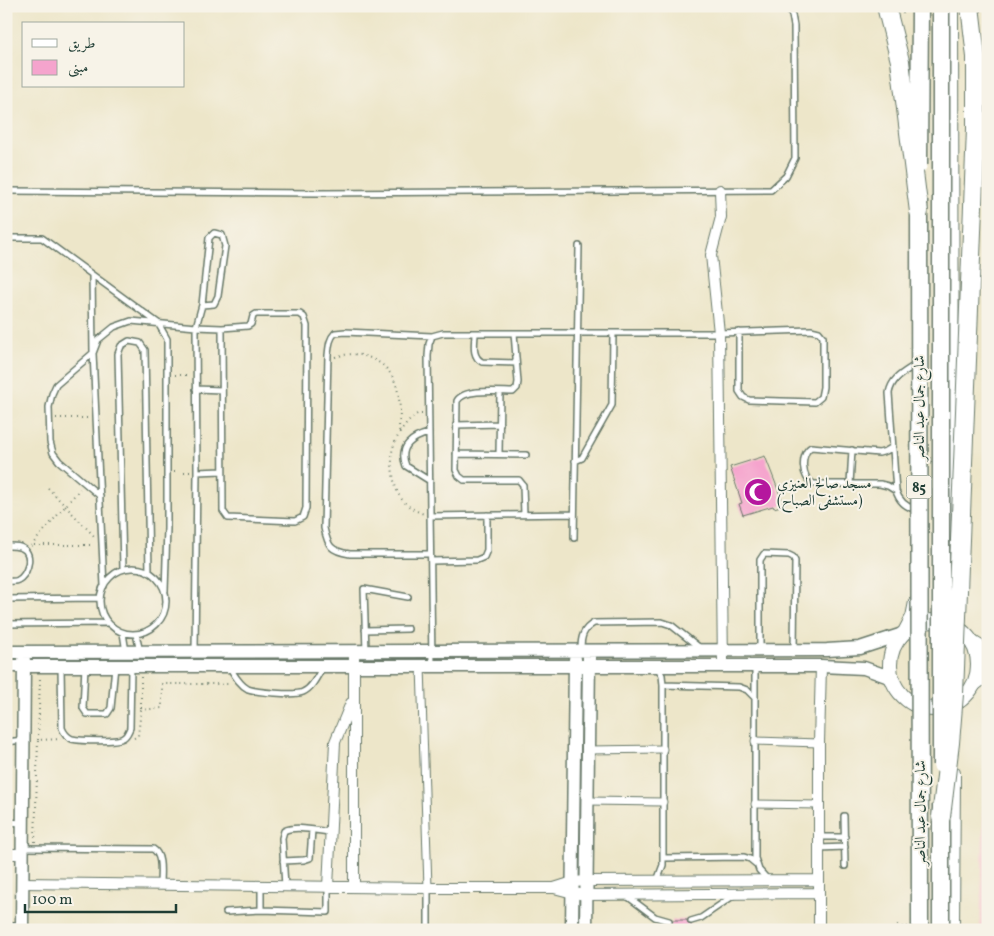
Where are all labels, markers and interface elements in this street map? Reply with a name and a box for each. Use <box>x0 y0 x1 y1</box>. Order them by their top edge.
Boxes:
legend <box>22 22 185 88</box>
text: طريق <box>68 34 95 55</box>
text: مبنى <box>68 58 88 79</box>
street label: شارع جمال عبد الناصر <box>910 355 932 463</box>
place label: مسجد صالح العنيزي (مستشفى الصباح) <box>777 474 872 513</box>
road number: 85 <box>906 476 932 498</box>
mosque icon: مسجد صالح العنيزي (مستشفى الصباح) <box>743 477 773 507</box>
street label: شارع جمال عبد الناصر <box>911 760 933 868</box>
scale bar <box>25 881 176 913</box>
text: 100 m <box>32 890 72 911</box>

